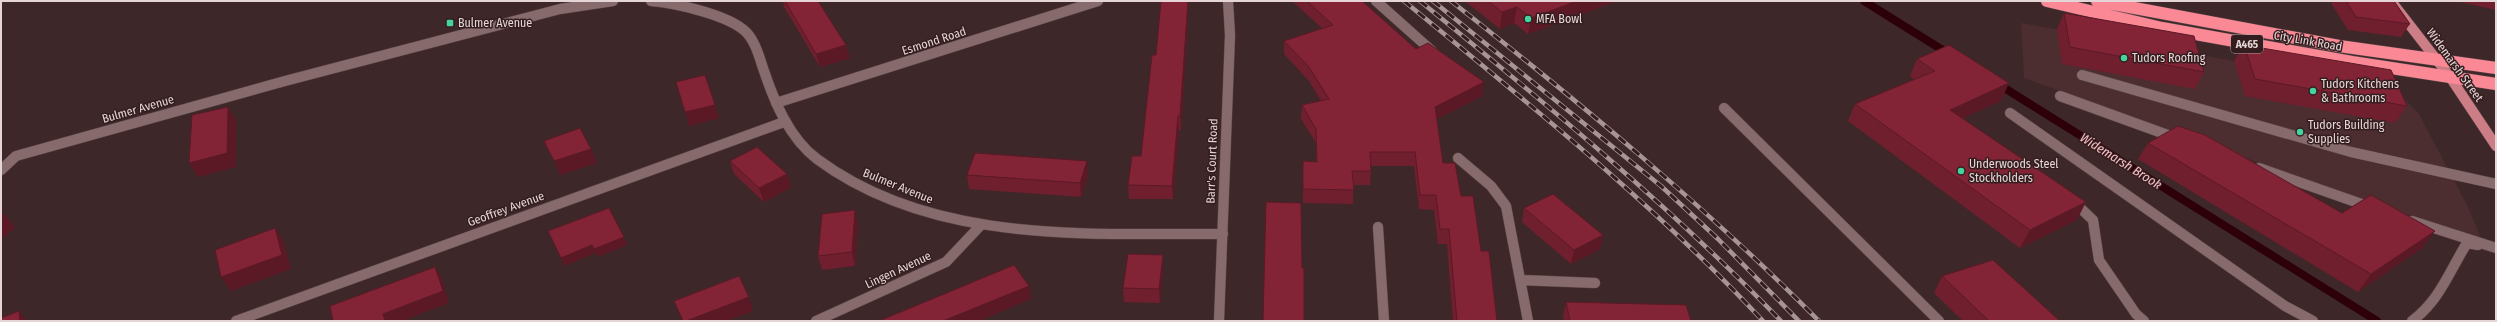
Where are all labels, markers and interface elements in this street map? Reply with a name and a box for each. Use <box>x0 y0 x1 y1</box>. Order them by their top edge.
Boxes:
place label: MFA Bowl <box>1536 12 1582 26</box>
marker: MFA Bowl <box>1523 14 1533 24</box>
place label: Bulmer Avenue <box>458 16 532 30</box>
marker: Bulmer Avenue <box>445 18 455 28</box>
street label: Esmond Road <box>900 24 968 58</box>
street label: Widemarsh Street <box>2424 26 2486 104</box>
street label: City Link Road <box>2273 28 2343 54</box>
road number: A465 <box>2231 35 2263 53</box>
place label: Tudors Roofing <box>2132 51 2206 65</box>
marker: Tudors Roofing <box>2119 53 2129 63</box>
place label: Tudors Kitchens & Bathrooms <box>2321 77 2399 105</box>
marker: Tudors Kitchens & Bathrooms <box>2308 86 2318 96</box>
street label: Bulmer Avenue <box>100 92 176 126</box>
street label: Barr's Court Road <box>1204 118 1220 204</box>
place label: Tudors Building Supplies <box>2308 118 2385 146</box>
marker: Tudors Building Supplies <box>2295 127 2305 137</box>
water label: Widemarsh Brook <box>2077 130 2165 192</box>
place label: Underwoods Steel Stockholders <box>1969 157 2059 185</box>
street label: Bulmer Avenue <box>861 166 935 206</box>
marker: Underwoods Steel Stockholders <box>1956 166 1966 176</box>
street label: Geoffrey Avenue <box>466 189 546 229</box>
street label: Lingen Avenue <box>863 249 933 291</box>

